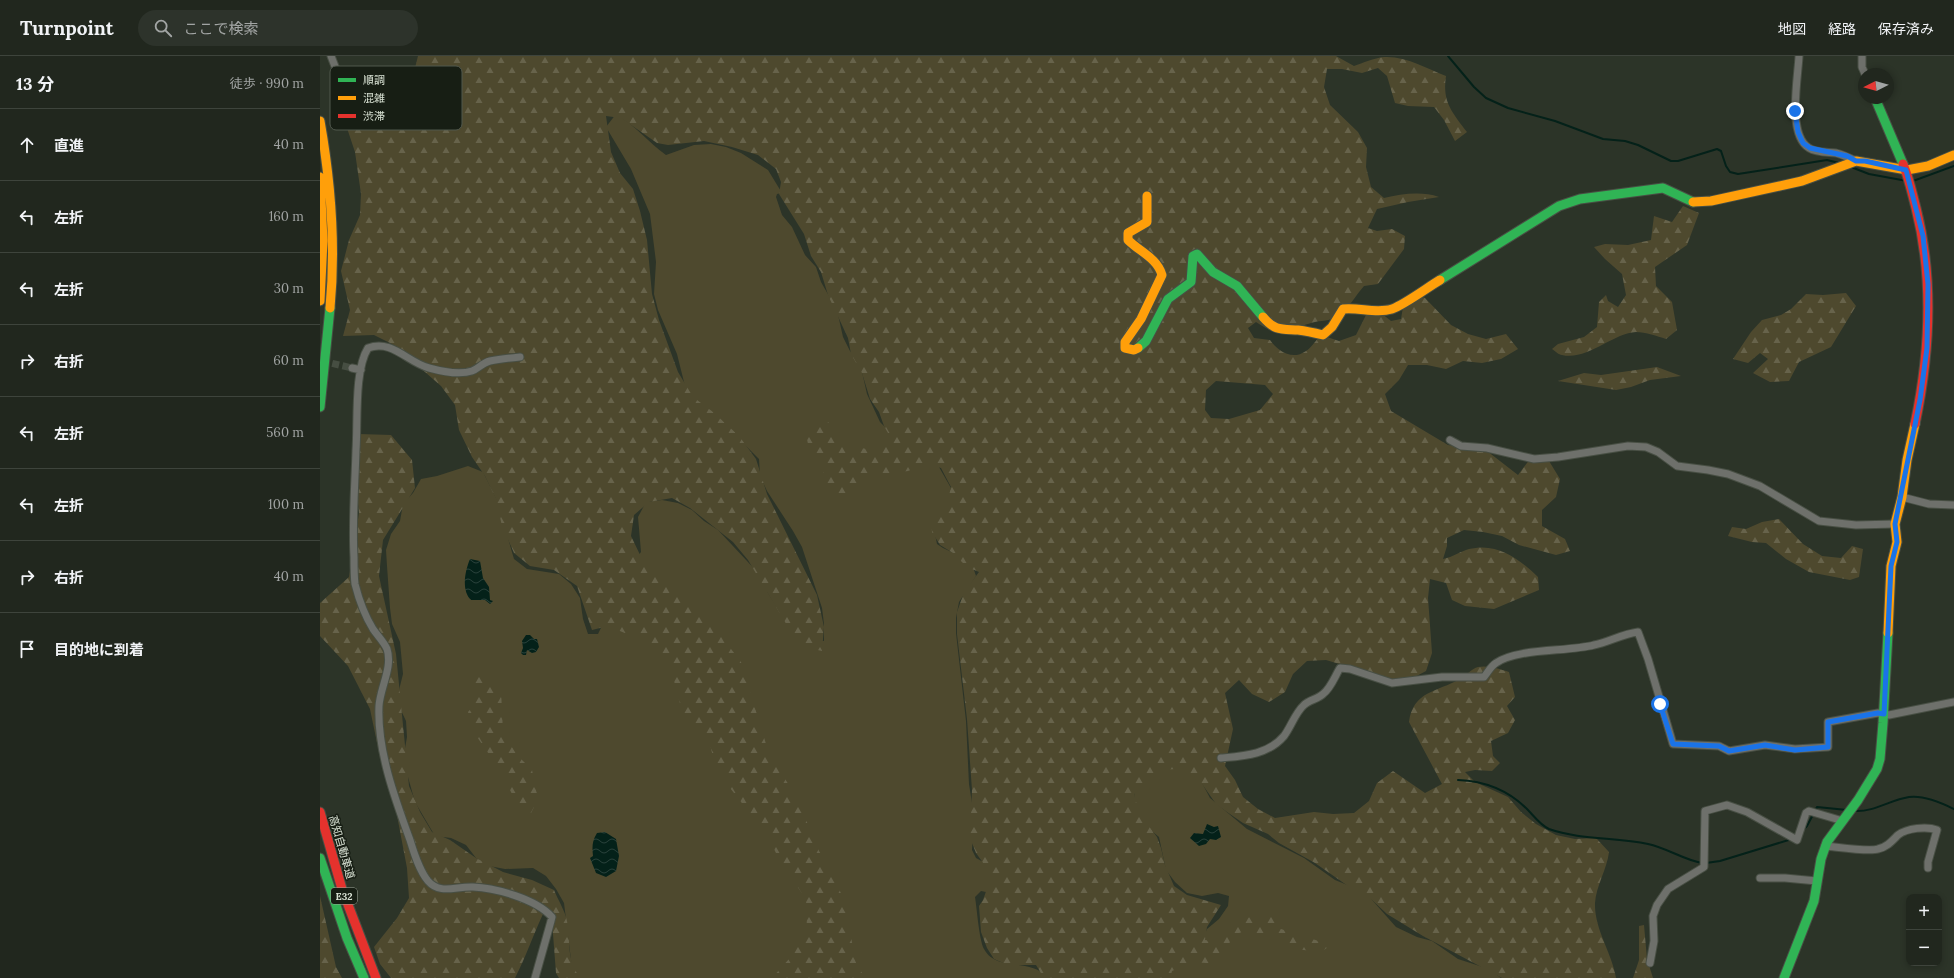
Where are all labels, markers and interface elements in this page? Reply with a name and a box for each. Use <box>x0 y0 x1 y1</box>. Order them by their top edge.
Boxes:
search box <box>138 10 418 46</box>
text: Turnpoint <box>20 16 114 40</box>
icon: search <box>152 17 174 39</box>
text: ここで検索 <box>184 19 259 38</box>
text: 地図 <box>1778 20 1806 38</box>
text: 経路 <box>1828 20 1856 38</box>
text: 保存済み <box>1878 20 1934 38</box>
legend <box>330 66 462 130</box>
north arrow <box>1858 68 1894 104</box>
text: 13 分 <box>16 73 54 95</box>
text: 順調 <box>363 73 385 87</box>
text: 徒歩 · 990 m <box>230 75 304 92</box>
text: 混雑 <box>363 91 385 105</box>
route end <box>1786 102 1804 120</box>
text: 渋滞 <box>363 109 385 123</box>
icon: ahead <box>16 134 38 156</box>
text: 直進 <box>54 136 84 155</box>
text: 40 m <box>274 136 304 153</box>
icon: left <box>16 206 38 228</box>
text: 左折 <box>54 208 84 227</box>
text: 160 m <box>269 208 304 225</box>
icon: left <box>16 278 38 300</box>
text: 左折 <box>54 280 84 299</box>
text: 30 m <box>274 280 304 297</box>
icon: right <box>16 350 38 372</box>
text: 右折 <box>54 352 84 371</box>
text: 60 m <box>273 352 304 369</box>
icon: left <box>16 422 38 444</box>
text: 左折 <box>54 424 84 443</box>
text: 560 m <box>266 424 304 441</box>
icon: left <box>16 494 38 516</box>
text: 左折 <box>54 496 84 515</box>
text: 100 m <box>268 496 304 513</box>
icon: right <box>16 566 38 588</box>
text: 右折 <box>54 568 84 587</box>
text: 40 m <box>274 568 304 585</box>
icon: arrive <box>16 638 38 660</box>
text: 目的地に到着 <box>54 640 144 659</box>
route start <box>1651 695 1669 713</box>
street label: 高知自動車道 <box>326 813 358 881</box>
road number: E32 <box>331 888 357 904</box>
map controls <box>1906 894 1942 966</box>
button: + <box>1906 894 1942 930</box>
button: − <box>1906 930 1942 966</box>

